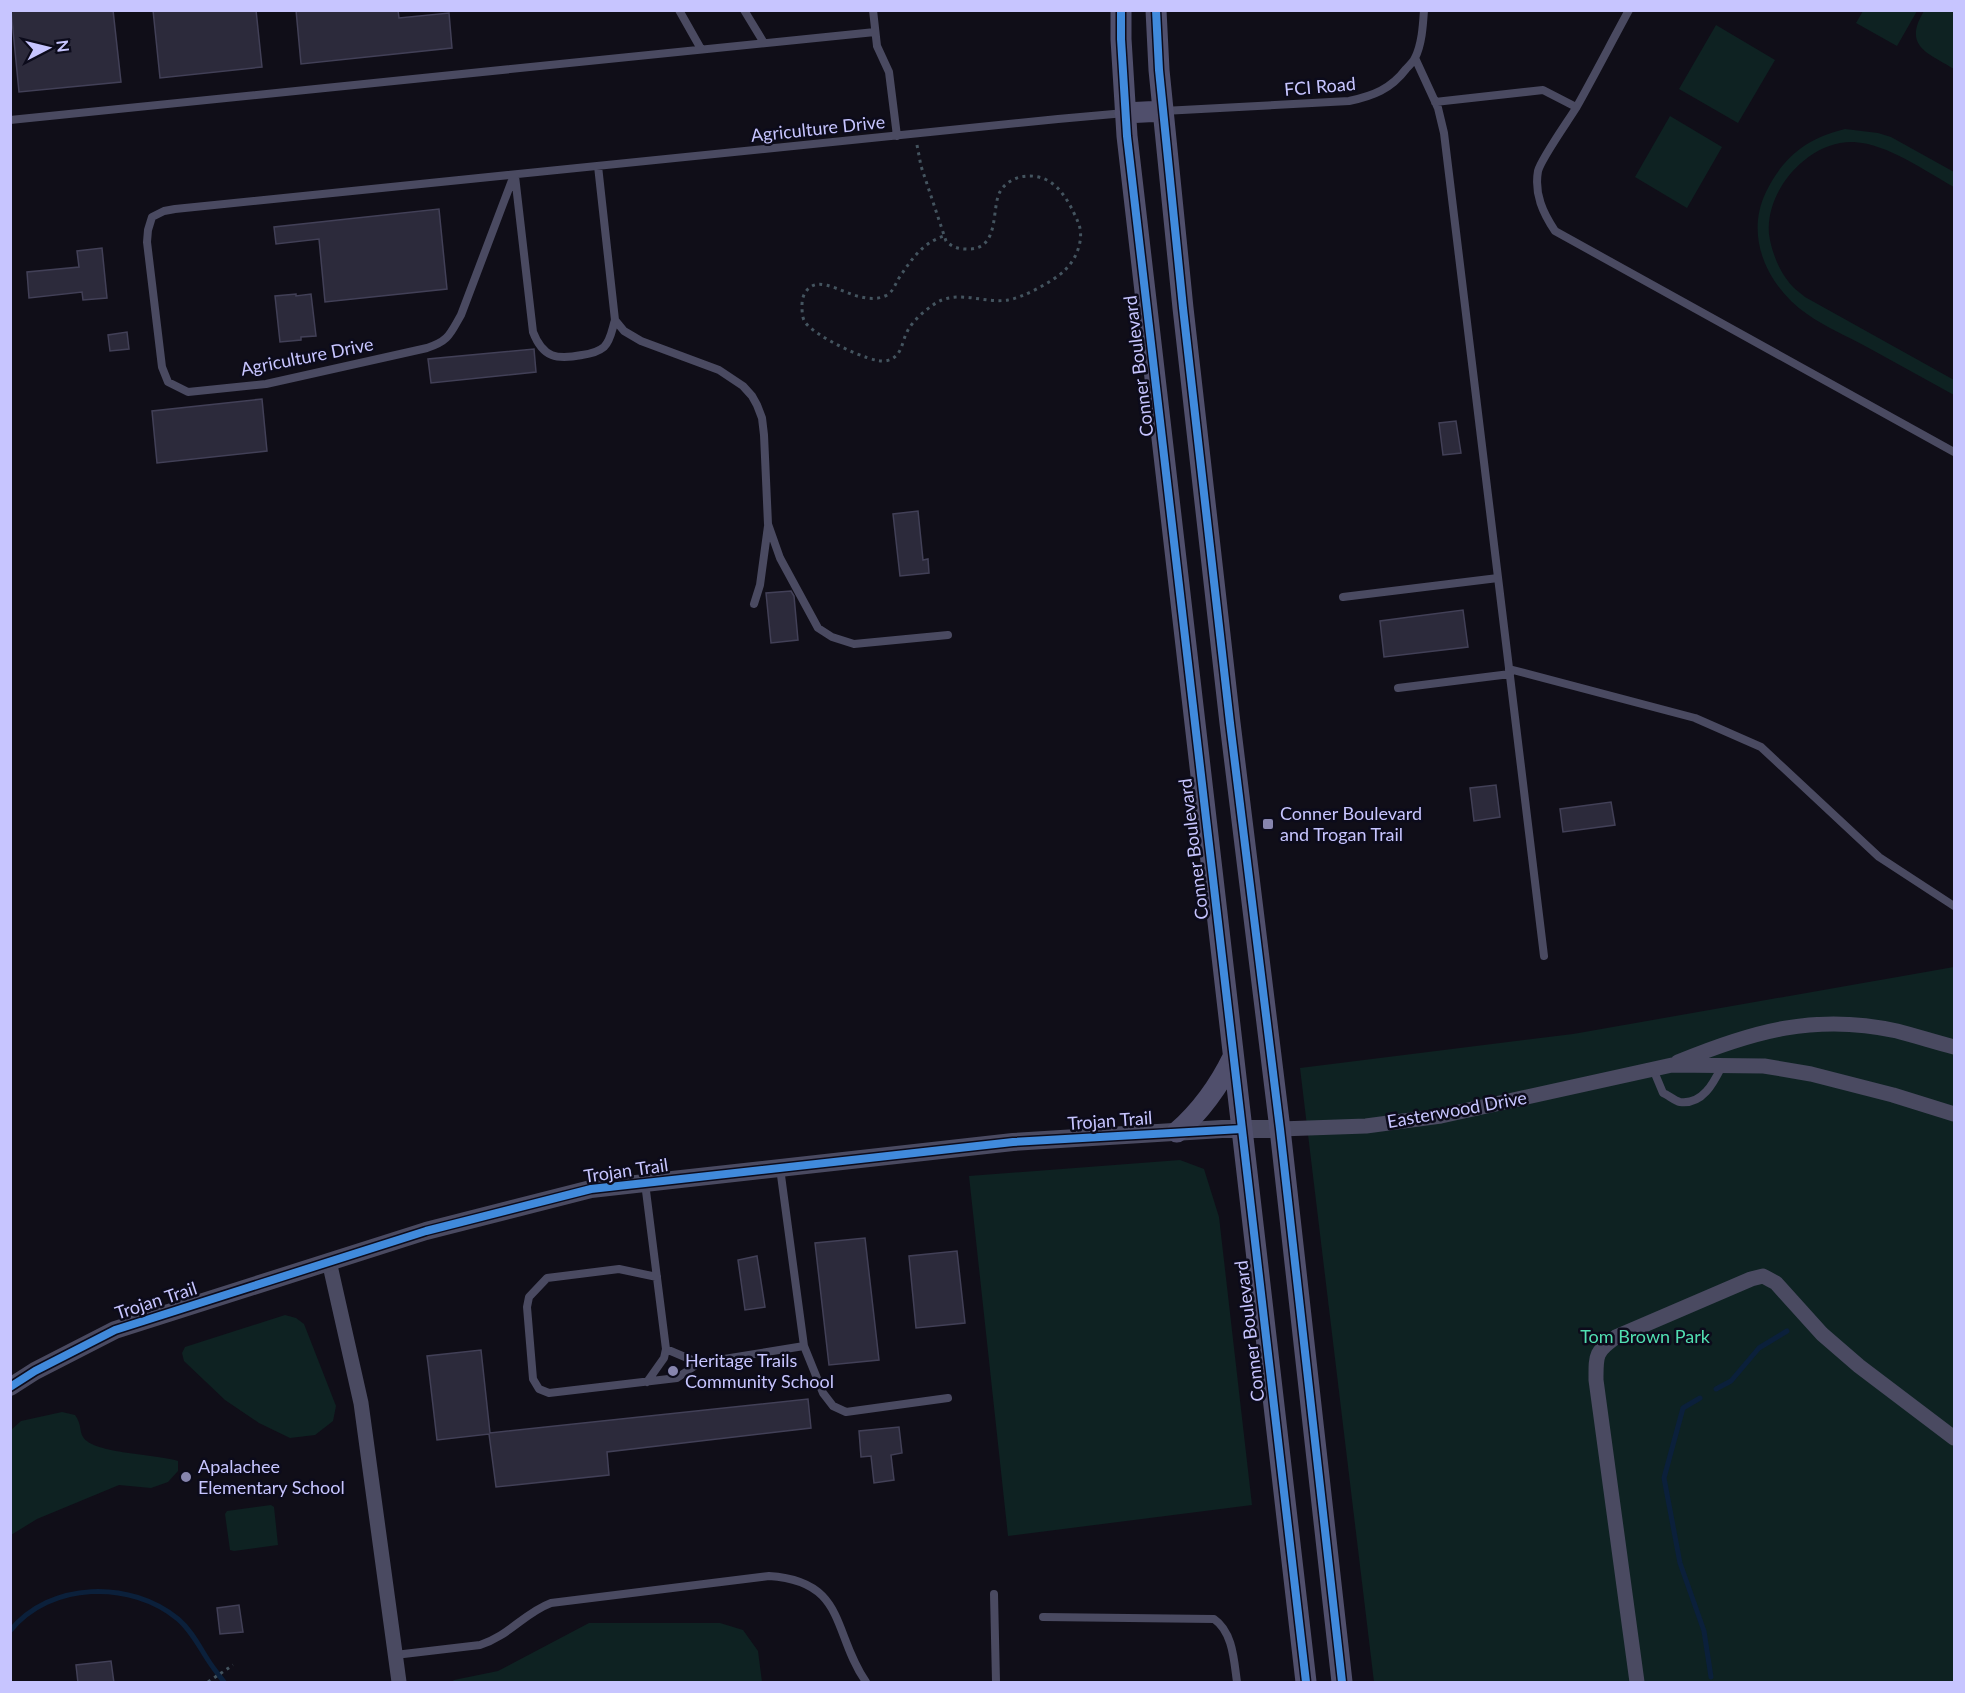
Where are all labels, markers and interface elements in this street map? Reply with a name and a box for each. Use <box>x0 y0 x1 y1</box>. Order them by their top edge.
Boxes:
north arrow <box>18 18 78 78</box>
text: N <box>53 39 74 53</box>
street label: FCI Road <box>1283 72 1357 100</box>
street label: Agriculture Drive <box>750 110 886 146</box>
street label: Conner Boulevard <box>1118 294 1158 438</box>
street label: Agriculture Drive <box>238 332 375 380</box>
street label: Conner Boulevard <box>1173 777 1213 921</box>
place label: Conner Boulevard and Trogan Trail <box>1280 802 1422 845</box>
marker: Conner Boulevard and Trogan Trail <box>1261 817 1275 831</box>
street label: Easterwood Drive <box>1385 1086 1528 1132</box>
street label: Trojan Trail <box>1067 1106 1153 1134</box>
street label: Trojan Trail <box>582 1153 669 1187</box>
street label: Conner Boulevard <box>1229 1259 1269 1403</box>
street label: Trojan Trail <box>112 1276 200 1324</box>
park label: Tom Brown Park <box>1580 1325 1711 1347</box>
place label: Heritage Trails Community School <box>685 1349 834 1392</box>
marker: Heritage Trails Community School <box>666 1364 680 1378</box>
place label: Apalachee Elementary School <box>198 1455 345 1498</box>
marker: Apalachee Elementary School <box>179 1470 193 1484</box>

